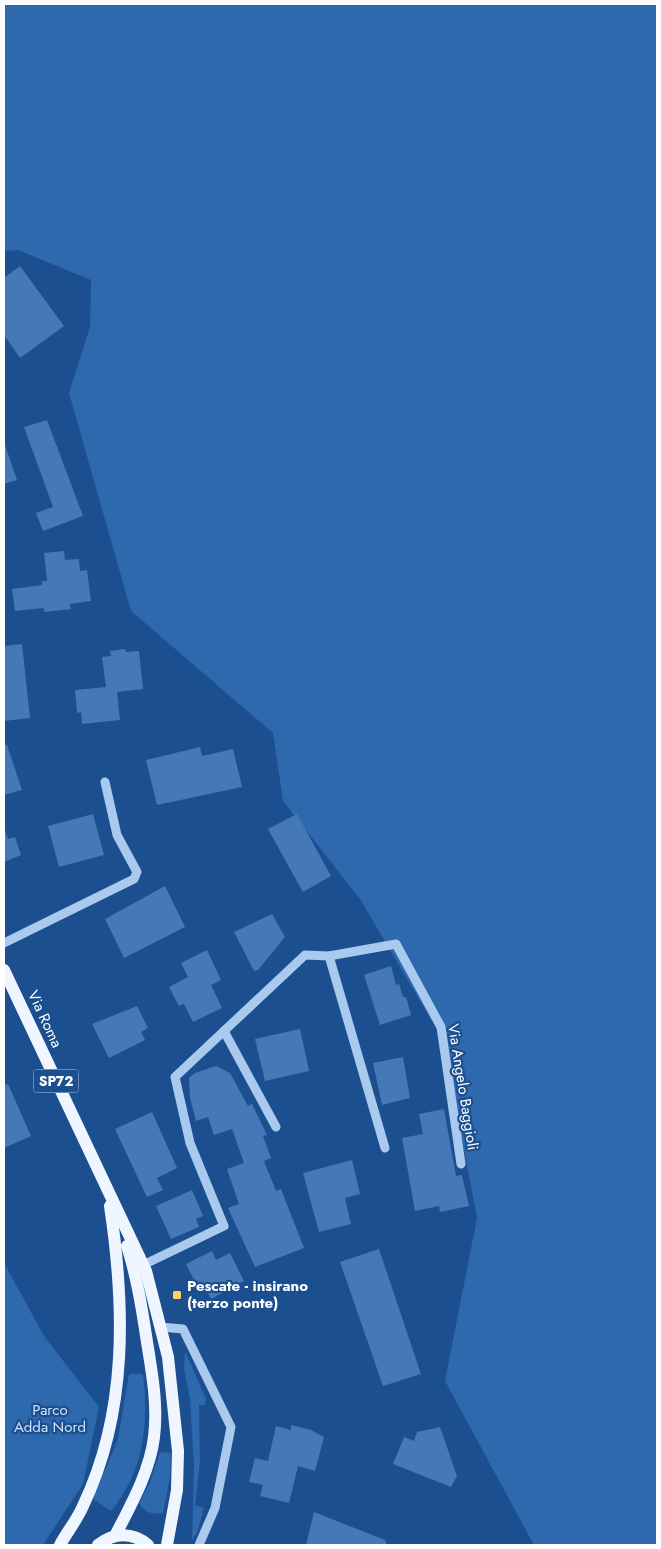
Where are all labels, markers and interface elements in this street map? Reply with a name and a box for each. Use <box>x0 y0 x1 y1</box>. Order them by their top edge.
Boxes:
street label: Via Roma <box>22 987 68 1051</box>
street label: Via Angelo Baggioli <box>442 1022 484 1152</box>
road number: SP72 <box>34 1070 78 1092</box>
place label: Pescate - insirano (terzo ponte) <box>187 1275 308 1314</box>
marker: Pescate - insirano (terzo ponte) <box>171 1289 183 1301</box>
park label: Parco Adda Nord <box>14 1399 86 1438</box>

